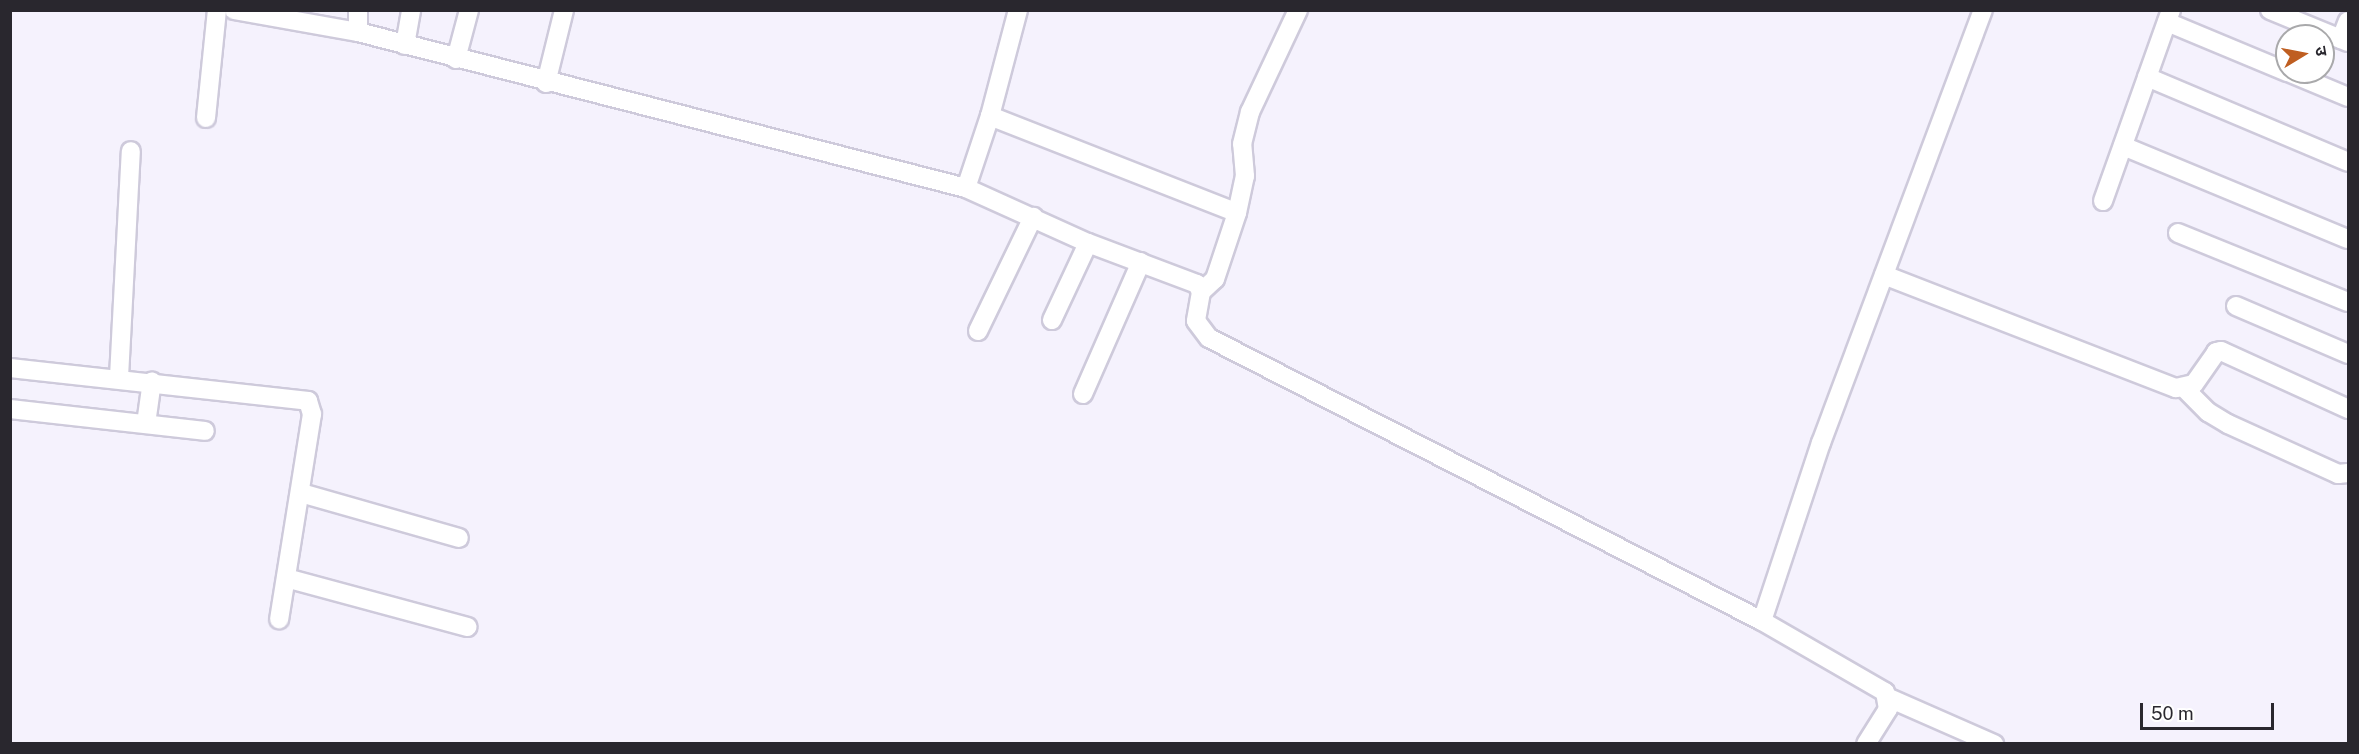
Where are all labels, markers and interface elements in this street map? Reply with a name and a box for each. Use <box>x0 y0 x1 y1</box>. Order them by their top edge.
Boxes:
north arrow <box>2275 24 2335 84</box>
text: उ <box>2311 45 2331 57</box>
scale bar <box>2143 691 2276 729</box>
text: 50 m <box>2151 703 2194 724</box>

